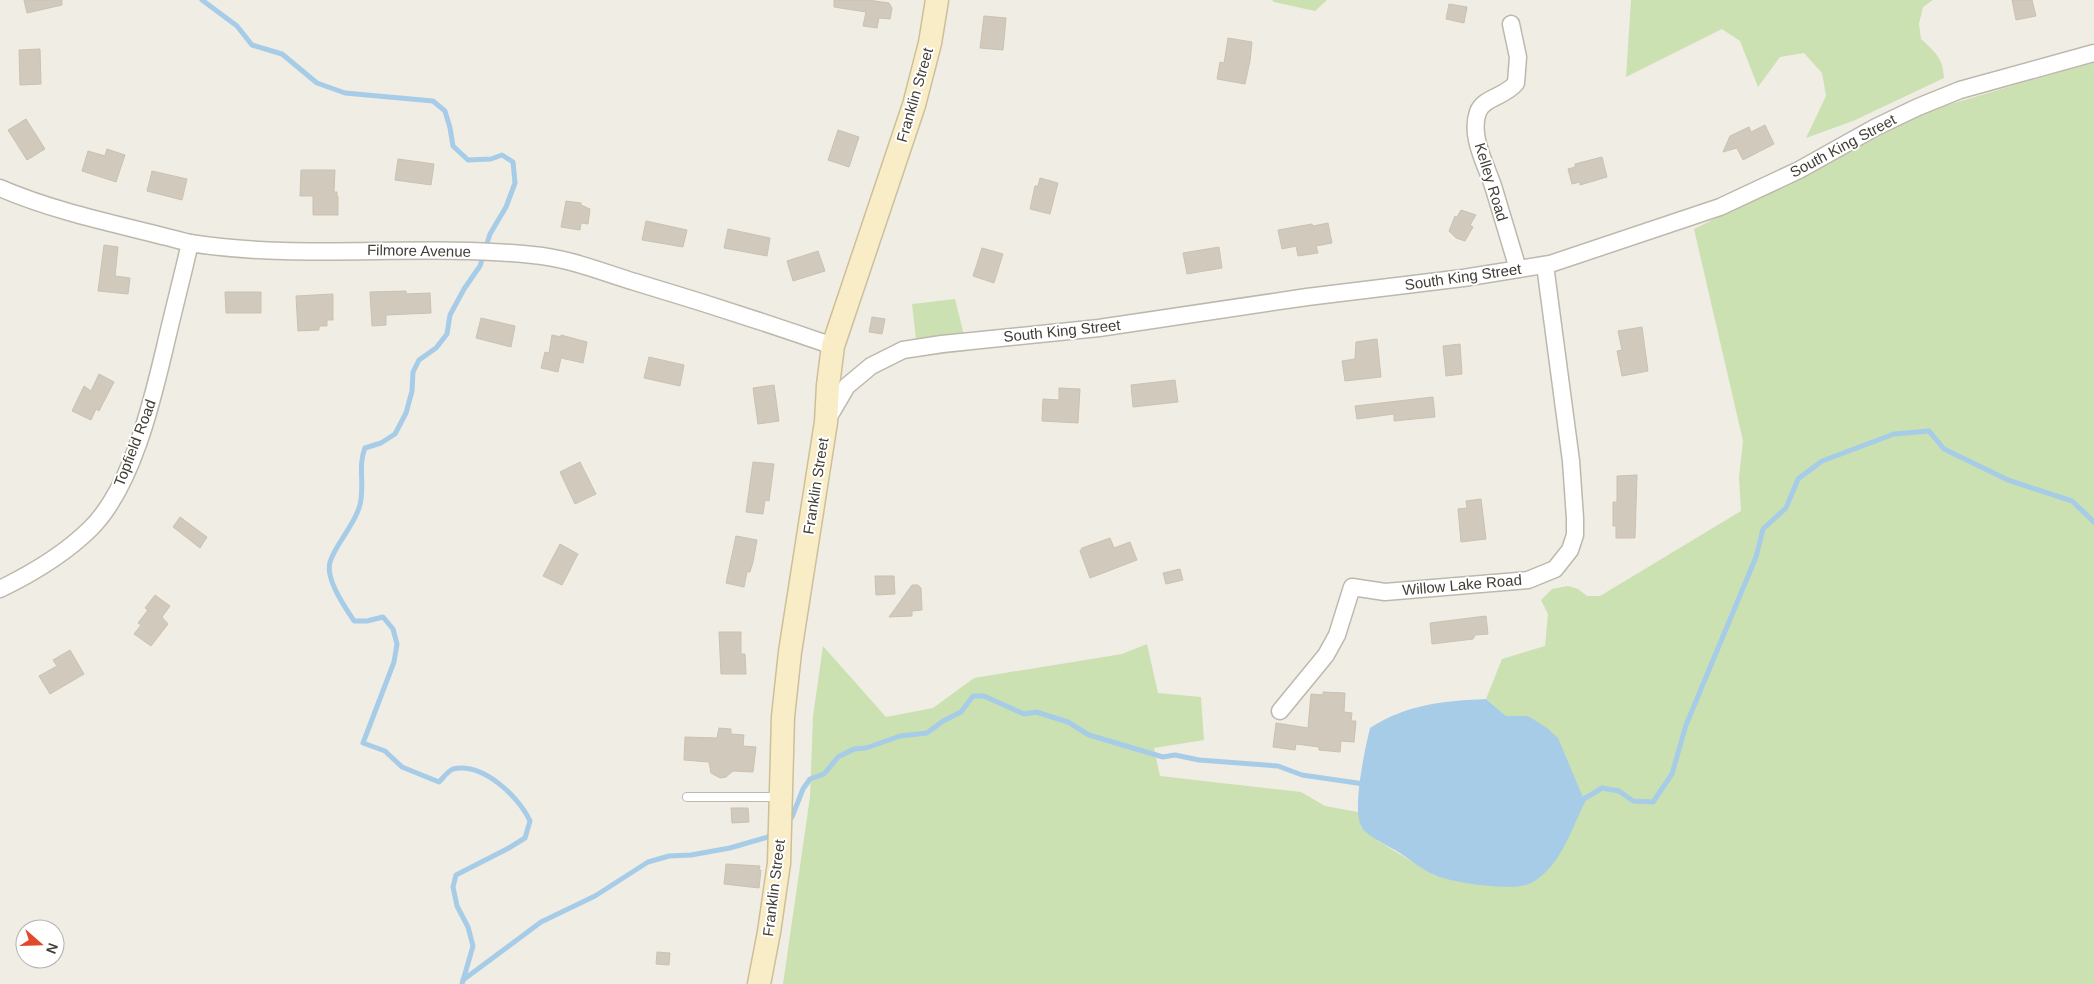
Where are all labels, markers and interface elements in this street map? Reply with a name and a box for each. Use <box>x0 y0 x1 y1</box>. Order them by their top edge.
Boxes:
street label: Franklin Street <box>893 45 936 144</box>
street label: South King Street <box>1787 110 1899 181</box>
street label: Kelley Road <box>1472 141 1511 223</box>
street label: Filmore Avenue <box>367 241 471 260</box>
street label: South King Street <box>1404 260 1523 293</box>
street label: South King Street <box>1003 316 1122 345</box>
street label: Topfield Road <box>110 397 159 489</box>
street label: Franklin Street <box>799 436 832 535</box>
street label: Willow Lake Road <box>1401 571 1523 598</box>
street label: Franklin Street <box>759 838 788 937</box>
north arrow <box>15 919 65 969</box>
text: N <box>43 941 61 956</box>

